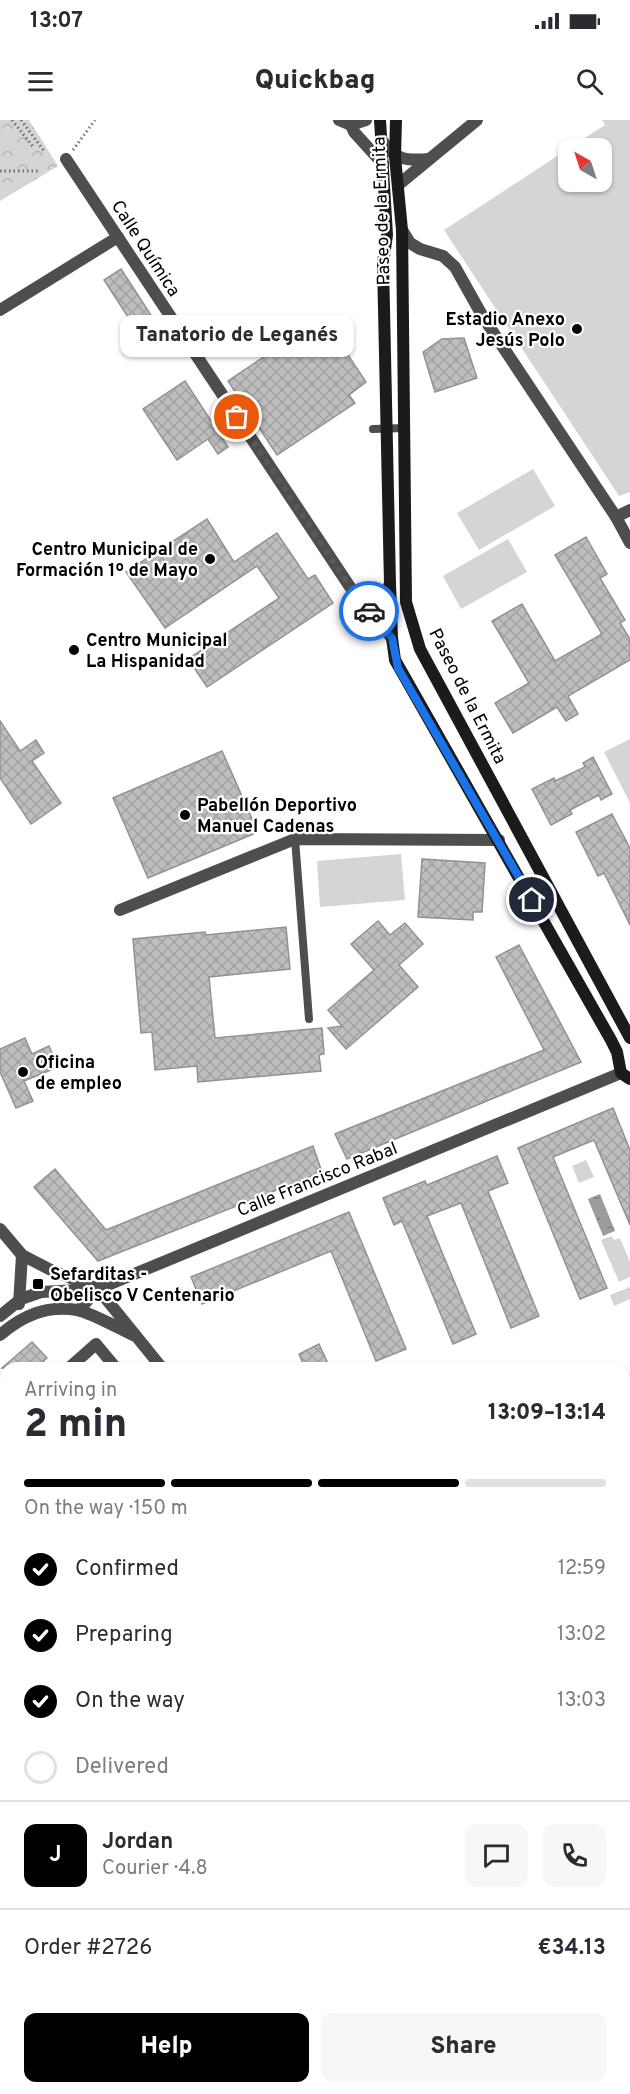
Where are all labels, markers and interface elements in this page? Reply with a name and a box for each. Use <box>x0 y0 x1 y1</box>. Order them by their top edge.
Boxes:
text: 13:07 <box>30 8 83 35</box>
text: Quickbag <box>255 64 375 98</box>
icon: menu <box>24 65 57 98</box>
icon: search <box>573 65 606 98</box>
street label: Paseo de la Ermita <box>368 136 397 286</box>
north arrow <box>558 138 612 192</box>
map controls <box>558 138 612 192</box>
street label: Calle Química <box>105 196 184 301</box>
place label: Estadio Anexo Jesús Polo <box>446 309 565 353</box>
callout: Tanatorio de Leganés <box>120 315 354 357</box>
marker: Estadio Anexo Jesús Polo <box>570 322 584 336</box>
text: Tanatorio de Leganés <box>136 323 338 349</box>
pin <box>211 391 262 442</box>
icon: bag <box>220 400 253 433</box>
place label: Centro Municipal de Formación 1º de Mayo <box>16 539 198 583</box>
marker: Centro Municipal de Formación 1º de Mayo <box>203 552 217 566</box>
courier <box>339 581 399 641</box>
icon: car <box>353 595 386 628</box>
street label: Paseo de la Ermita <box>423 625 511 768</box>
place label: Centro Municipal La Hispanidad <box>86 630 228 674</box>
marker: Centro Municipal La Hispanidad <box>67 643 81 657</box>
place label: Pabellón Deportivo Manuel Cadenas <box>197 795 357 839</box>
marker: Pabellón Deportivo Manuel Cadenas <box>178 808 192 822</box>
pin <box>506 874 557 925</box>
icon: home <box>515 883 548 916</box>
place label: Oficina de empleo <box>35 1052 122 1096</box>
marker: Oficina de empleo <box>16 1065 30 1079</box>
street label: Calle Francisco Rabal <box>234 1138 401 1223</box>
place label: Sefarditas - Obelisco V Centenario <box>50 1264 235 1308</box>
marker: Sefarditas - Obelisco V Centenario <box>31 1277 45 1291</box>
text: Arriving in <box>24 1378 117 1404</box>
text: 13:09–13:14 <box>488 1400 606 1427</box>
text: 2 min <box>24 1402 127 1451</box>
text: On the way · 150 m <box>24 1496 188 1522</box>
icon: check <box>24 1553 57 1586</box>
text: Confirmed <box>75 1556 179 1583</box>
text: 12:59 <box>558 1556 606 1582</box>
icon: check <box>24 1619 57 1652</box>
text: Preparing <box>75 1622 173 1649</box>
text: 13:02 <box>557 1622 606 1648</box>
icon: check <box>24 1685 57 1718</box>
text: On the way <box>75 1688 185 1715</box>
text: 13:03 <box>557 1688 606 1714</box>
text: Delivered <box>75 1754 169 1781</box>
button: chat <box>465 1824 528 1887</box>
button: phone <box>543 1824 606 1887</box>
text: Jordan <box>102 1829 173 1856</box>
text: J <box>49 1842 62 1869</box>
text: Courier · 4.8 <box>102 1856 208 1882</box>
text: Order #2726 <box>24 1935 152 1962</box>
text: €34.13 <box>537 1935 606 1962</box>
button: Help <box>24 2013 309 2082</box>
button: Share <box>321 2013 606 2082</box>

